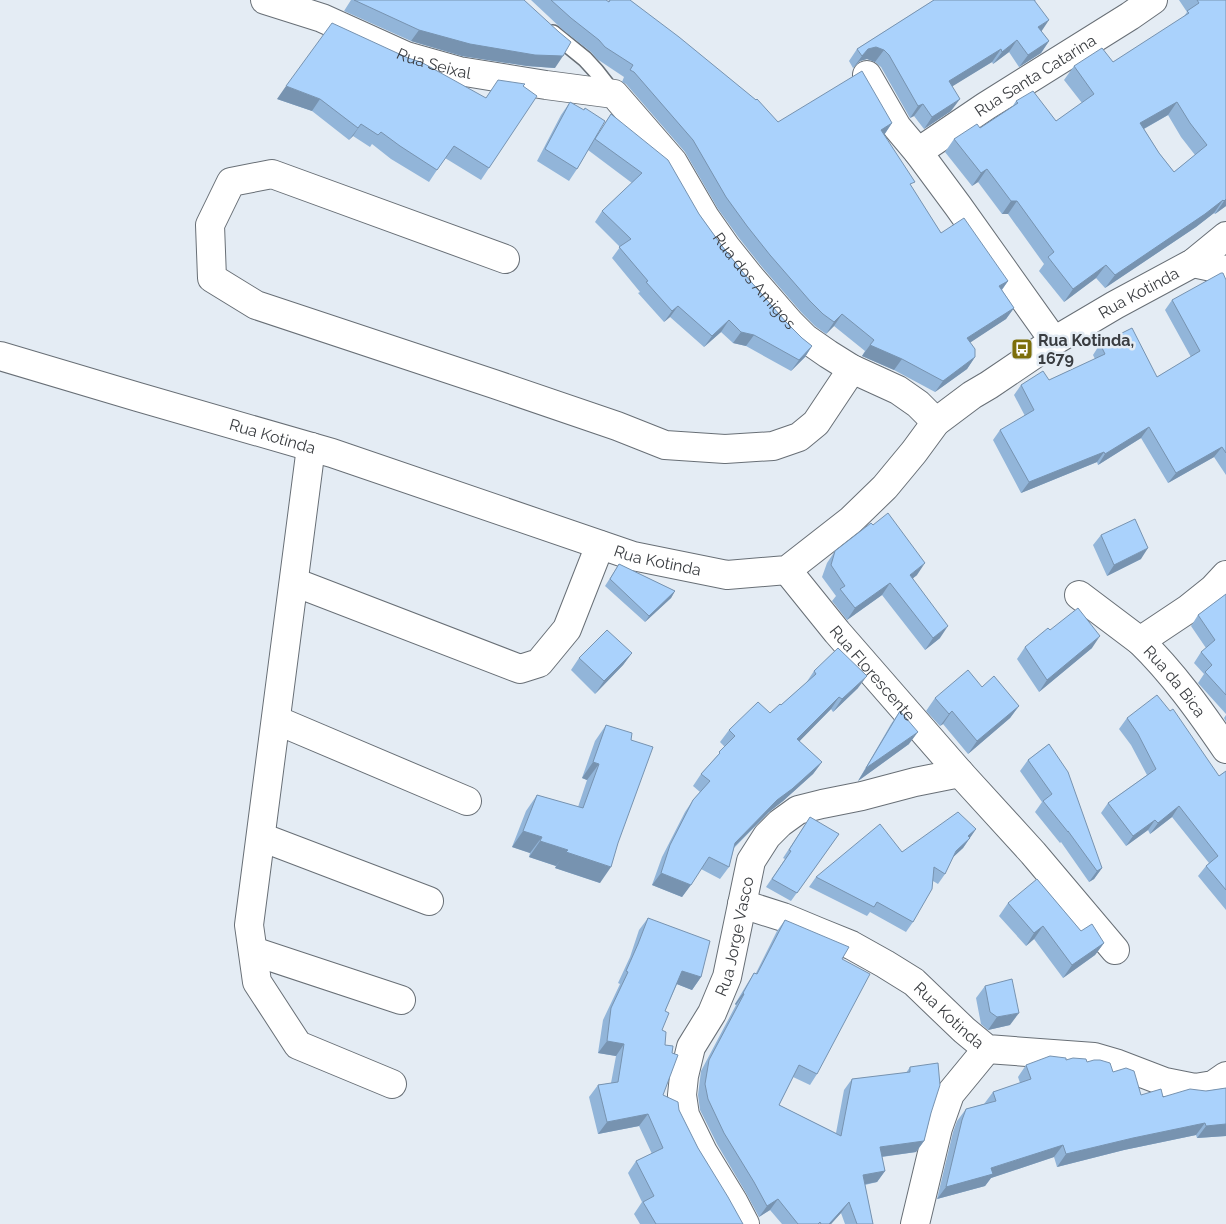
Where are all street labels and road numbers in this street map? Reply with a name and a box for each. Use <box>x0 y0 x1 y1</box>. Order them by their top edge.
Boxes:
street label: Rua Santa Catarina <box>971 30 1099 121</box>
street label: Rua Seixal <box>394 44 473 82</box>
street label: Rua dos Amigos <box>709 229 800 333</box>
street label: Rua Kotinda <box>1095 263 1182 322</box>
street label: Rua Kotinda <box>227 414 318 457</box>
street label: Rua Kotinda <box>612 541 703 579</box>
street label: Rua Florescente <box>826 621 919 725</box>
street label: Rua da Bica <box>1140 641 1210 721</box>
street label: Rua Jorge Vasco <box>711 875 757 999</box>
street label: Rua Kotinda <box>910 978 988 1052</box>

